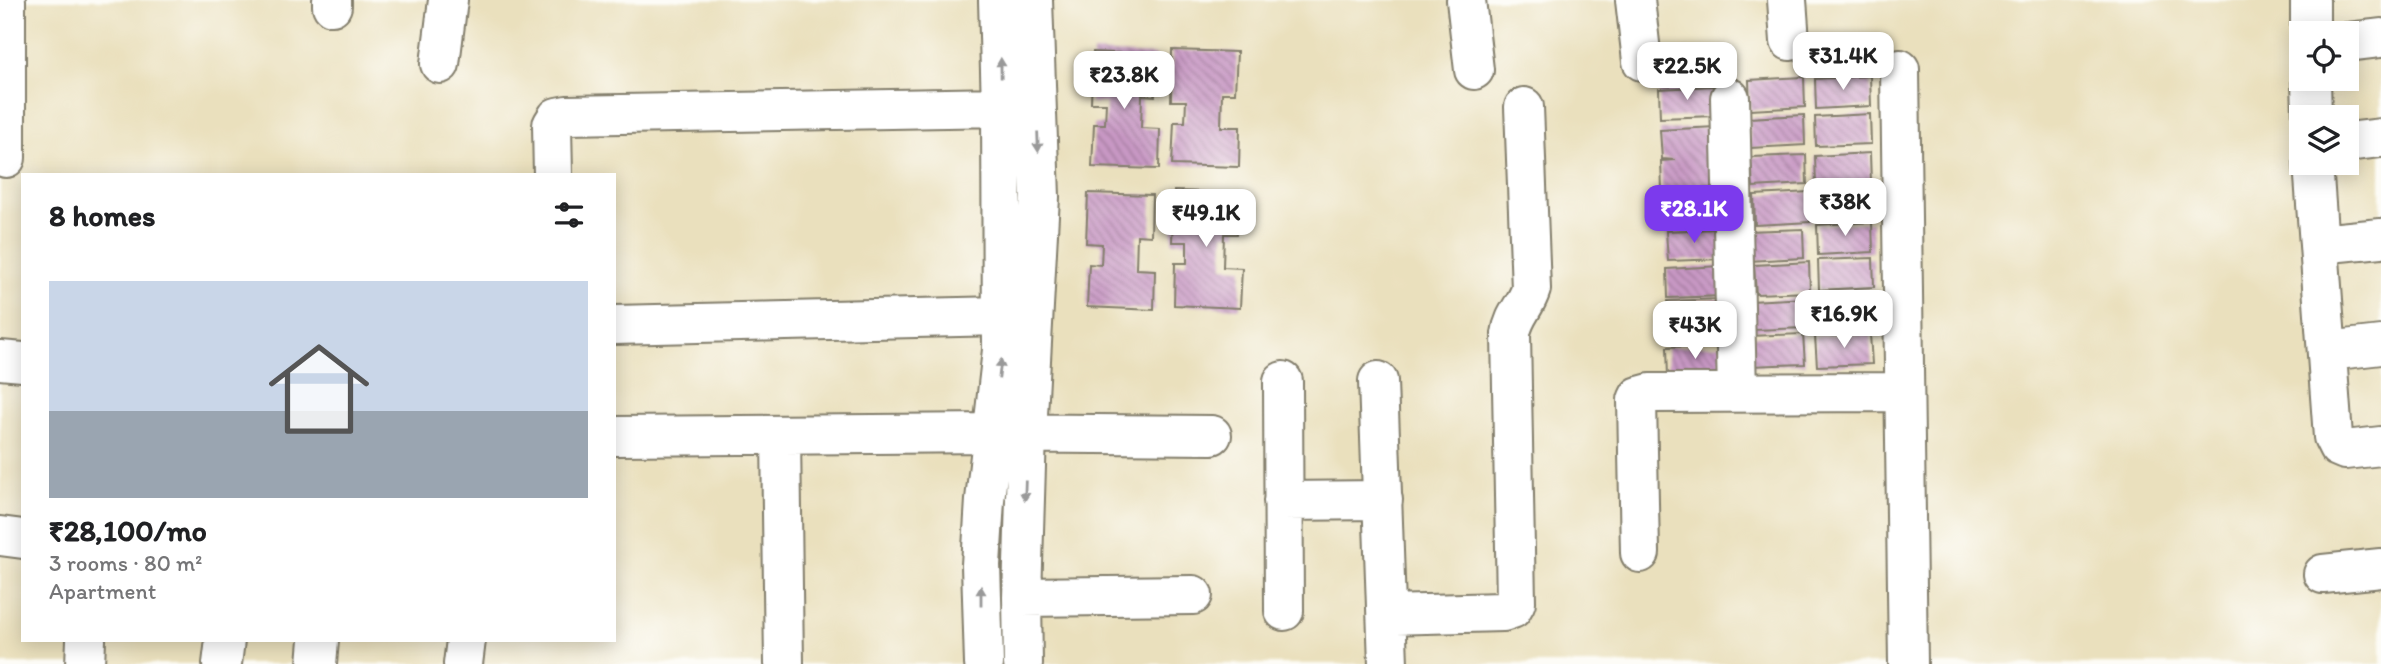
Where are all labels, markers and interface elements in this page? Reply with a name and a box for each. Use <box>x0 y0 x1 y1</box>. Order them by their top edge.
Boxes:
map controls <box>2289 21 2359 175</box>
button: locate <box>2289 21 2359 91</box>
pin: ₹31.4K <box>1786 32 1900 92</box>
text: ₹31.4K <box>1809 41 1877 69</box>
pin: ₹22.5K <box>1630 42 1744 102</box>
text: ₹22.5K <box>1653 51 1721 79</box>
pin: ₹23.8K <box>1067 52 1181 111</box>
one-way arrow <box>995 57 1006 79</box>
text: ₹23.8K <box>1090 60 1158 88</box>
button: layers <box>2289 105 2359 175</box>
one-way arrow <box>1032 131 1044 153</box>
pin: ₹38K <box>1804 178 1886 238</box>
pin: ₹28.1K <box>1637 186 1751 245</box>
text: ₹38K <box>1819 187 1871 215</box>
pin: ₹49.1K <box>1149 190 1263 249</box>
text: ₹28.1K <box>1661 194 1727 222</box>
icon: filters <box>550 196 588 234</box>
text: 8 homes <box>49 197 156 234</box>
text: ₹49.1K <box>1172 198 1240 226</box>
pin: ₹16.9K <box>1787 290 1901 350</box>
text: ₹16.9K <box>1811 299 1877 327</box>
pin: ₹43K <box>1654 302 1736 361</box>
text: ₹43K <box>1669 310 1721 338</box>
icon: home <box>256 326 382 452</box>
one-way arrow <box>994 358 1005 380</box>
one-way arrow <box>1020 480 1031 502</box>
text: ₹28,100/mo <box>49 512 207 549</box>
text: 3 rooms · 80 m² <box>49 549 203 577</box>
text: Apartment <box>49 577 156 605</box>
one-way arrow <box>975 585 987 607</box>

